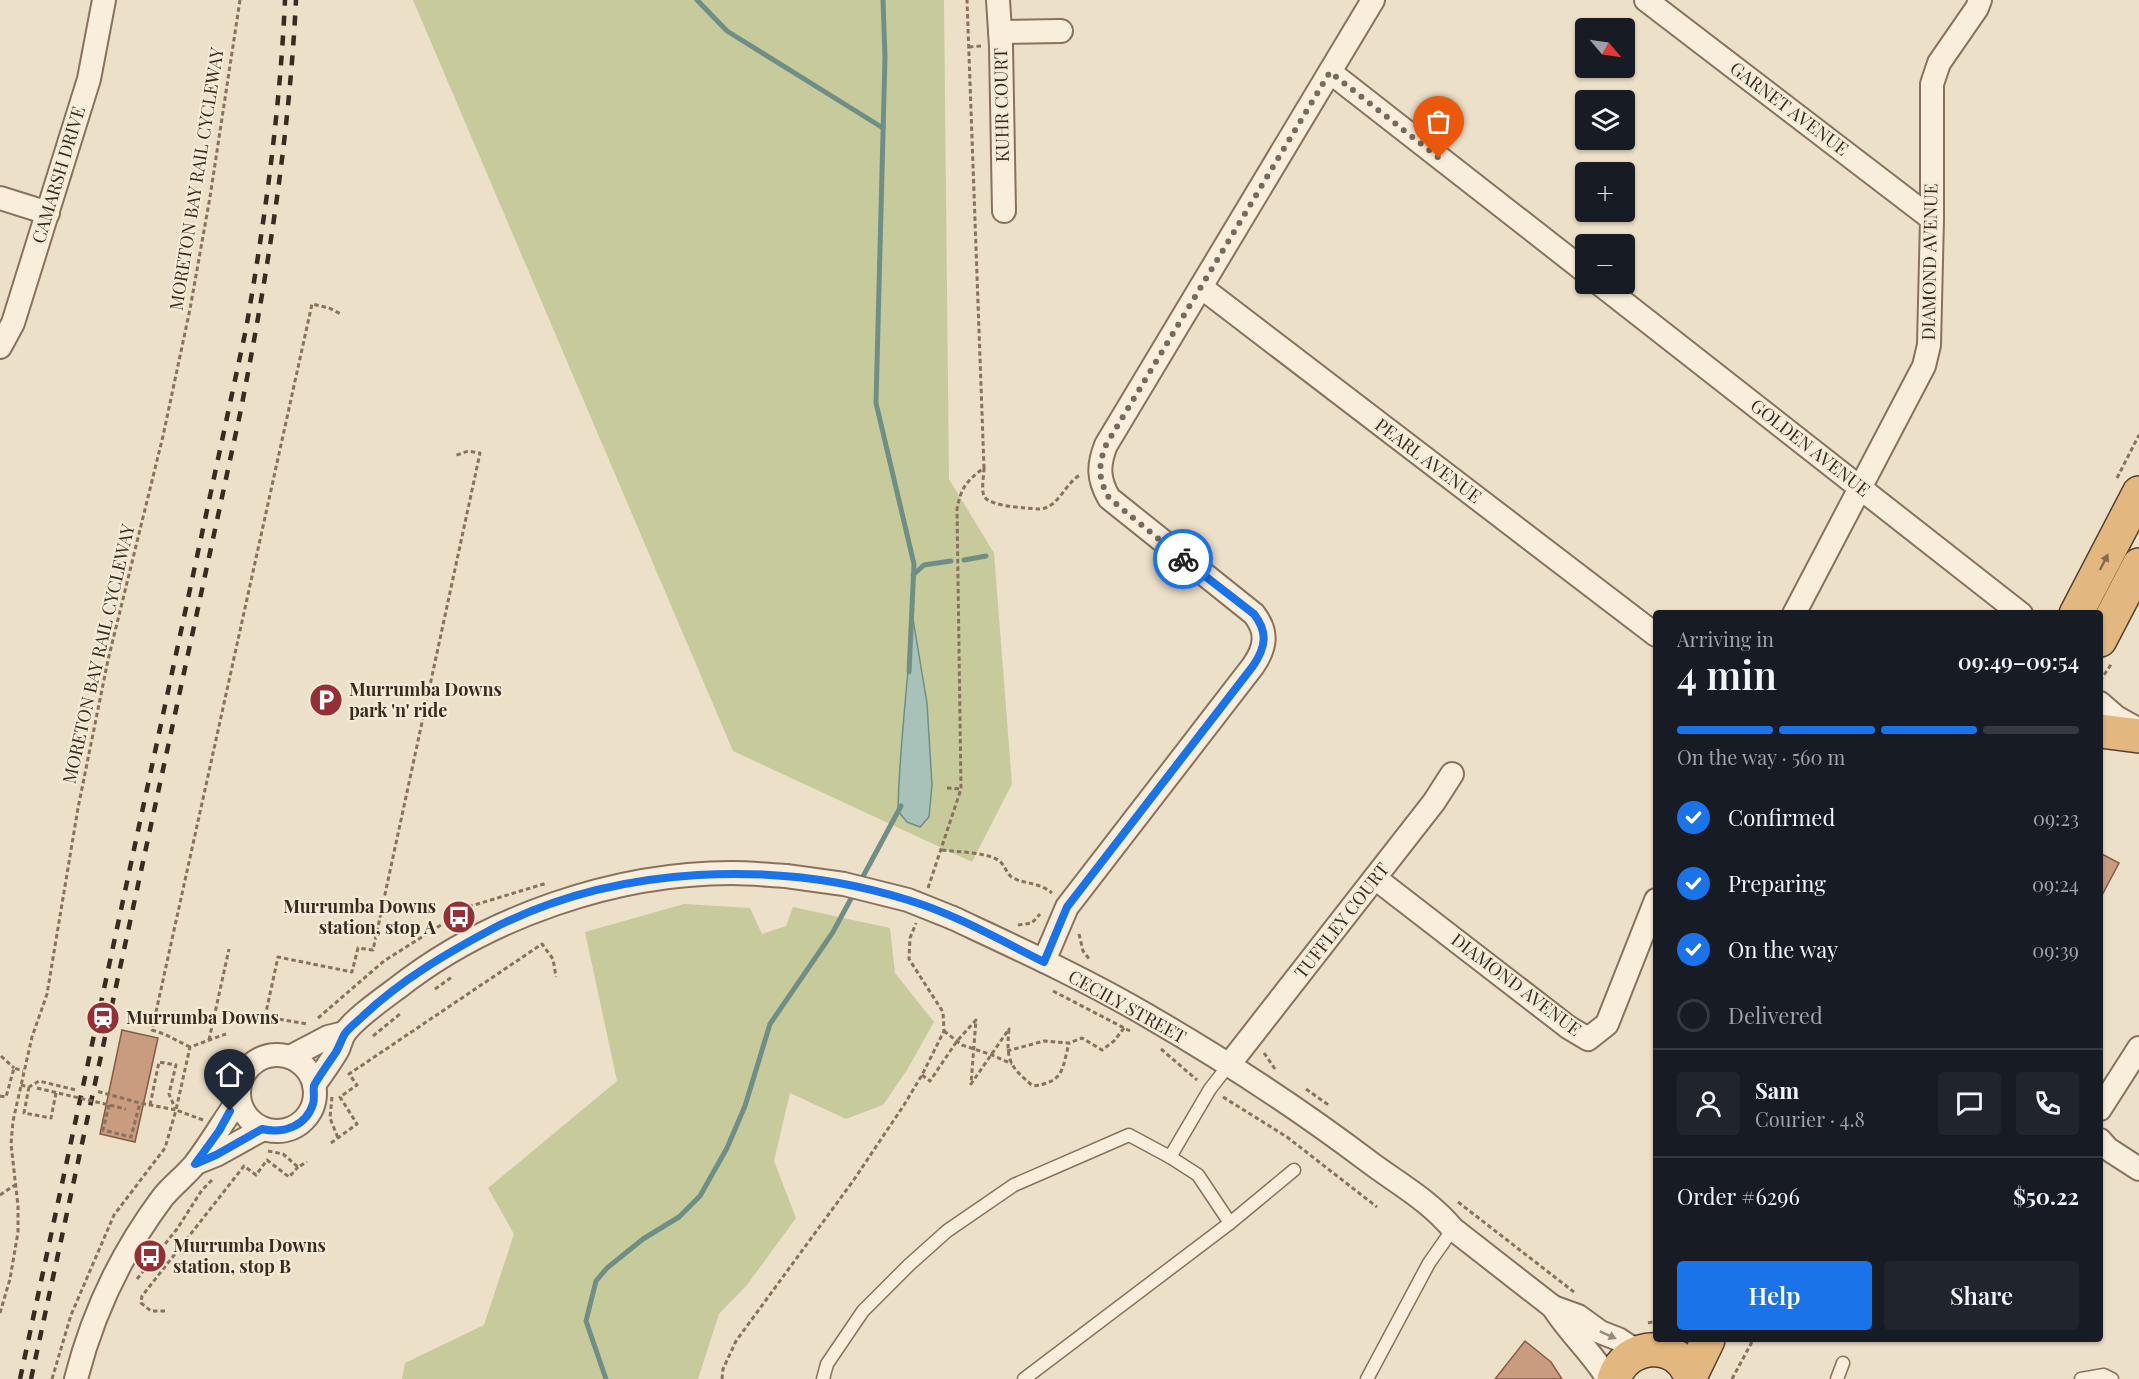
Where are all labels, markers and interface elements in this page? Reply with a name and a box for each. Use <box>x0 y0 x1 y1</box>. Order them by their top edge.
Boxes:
north arrow <box>1575 18 1635 78</box>
map controls <box>1575 18 1635 294</box>
street label: MORETON BAY RAIL CYCLEWAY <box>163 45 229 312</box>
street label: KUHR COURT <box>988 48 1014 162</box>
street label: GARNET AVENUE <box>1726 56 1854 161</box>
button: layers <box>1575 90 1635 150</box>
pin <box>1413 96 1464 158</box>
street label: CAMARSH DRIVE <box>26 103 90 246</box>
icon: bag <box>1422 105 1455 138</box>
button: + <box>1575 162 1635 222</box>
street label: DIAMOND AVENUE <box>1916 183 1942 341</box>
button: − <box>1575 234 1635 294</box>
street label: GOLDEN AVENUE <box>1746 393 1875 501</box>
street label: PEARL AVENUE <box>1371 412 1487 508</box>
street label: MORETON BAY RAIL CYCLEWAY <box>56 521 140 786</box>
courier <box>1153 529 1213 589</box>
icon: bike <box>1167 543 1200 576</box>
one-way arrow <box>2099 553 2108 570</box>
text: Arriving in <box>1677 625 1774 652</box>
text: 09:49–09:54 <box>1958 646 2079 676</box>
text: 4 min <box>1677 648 1777 700</box>
place label: Murrumba Downs park 'n' ride <box>349 677 502 722</box>
parking icon: Murrumba Downs park 'n' ride <box>308 682 344 718</box>
text: On the way · 560 m <box>1677 743 1845 770</box>
icon: check <box>1677 801 1710 834</box>
text: Confirmed <box>1728 802 1835 832</box>
text: 09:23 <box>2033 804 2079 831</box>
street label: TUFFLEY COURT <box>1288 858 1394 983</box>
icon: check <box>1677 867 1710 900</box>
text: Preparing <box>1728 868 1826 898</box>
text: 09:24 <box>2032 870 2079 897</box>
place label: Murrumba Downs station, stop A <box>283 894 437 939</box>
bus stop icon: Murrumba Downs station, stop A <box>441 899 477 935</box>
street label: DIAMOND AVENUE <box>1447 927 1587 1041</box>
icon: check <box>1677 933 1710 966</box>
text: On the way <box>1728 934 1838 964</box>
text: 09:39 <box>2032 936 2079 963</box>
street label: CECILY STREET <box>1064 964 1191 1048</box>
station icon: Murrumba Downs <box>85 1000 121 1036</box>
text: Delivered <box>1728 1000 1823 1030</box>
place label: Murrumba Downs <box>126 1005 279 1029</box>
pin <box>204 1049 255 1111</box>
icon: home <box>213 1058 246 1091</box>
button: person <box>1677 1072 1740 1135</box>
button: chat <box>1938 1072 2001 1135</box>
button: phone <box>2016 1072 2079 1135</box>
text: Sam <box>1755 1075 1799 1105</box>
text: Courier · 4.8 <box>1755 1105 1865 1132</box>
text: Order #6296 <box>1677 1181 1800 1211</box>
text: $50.22 <box>2013 1181 2079 1211</box>
place label: Murrumba Downs station, stop B <box>173 1233 326 1278</box>
bus stop icon: Murrumba Downs station, stop B <box>132 1238 168 1274</box>
button: Help <box>1677 1261 1872 1330</box>
button: Share <box>1884 1261 2079 1330</box>
one-way arrow <box>1599 1330 1616 1339</box>

